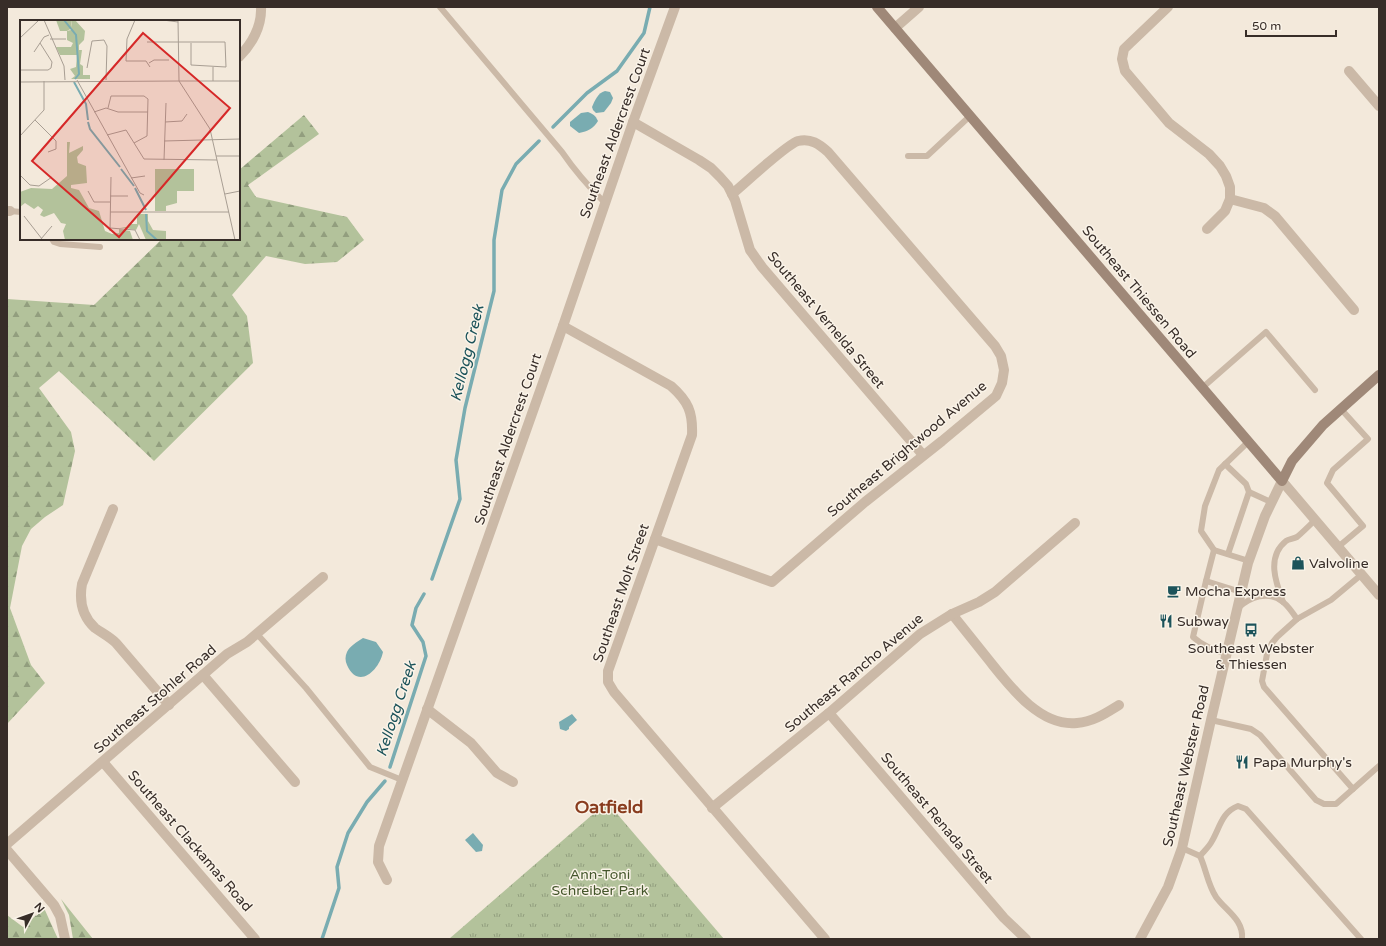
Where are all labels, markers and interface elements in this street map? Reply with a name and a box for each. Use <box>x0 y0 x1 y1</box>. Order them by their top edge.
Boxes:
scale bar <box>1246 12 1336 38</box>
text: 50 m <box>1252 19 1281 33</box>
inset map <box>20 20 240 240</box>
street label: Southeast Aldercrest Court <box>576 45 654 221</box>
street label: Southeast Thiessen Road <box>1078 222 1200 362</box>
street label: Southeast Vernelda Street <box>764 248 889 392</box>
water label: Kellogg Creek <box>446 301 488 403</box>
street label: Southeast Aldercrest Court <box>471 350 546 527</box>
street label: Southeast Brightwood Avenue <box>824 377 990 521</box>
street label: Southeast Molt Street <box>589 521 653 664</box>
shop icon: Valvoline <box>1290 555 1306 571</box>
place label: Valvoline <box>1309 555 1369 572</box>
cafe icon: Mocha Express <box>1166 583 1182 599</box>
place label: Mocha Express <box>1185 583 1286 600</box>
street label: Southeast Rancho Avenue <box>781 610 927 736</box>
restaurant icon: Subway <box>1158 613 1174 629</box>
place label: Subway <box>1177 613 1230 630</box>
bus stop icon: Southeast Webster & Thiessen <box>1243 622 1259 638</box>
place label: Southeast Webster & Thiessen <box>1188 640 1315 673</box>
street label: Southeast Stohler Road <box>90 641 220 757</box>
water label: Kellogg Creek <box>372 657 420 759</box>
street label: Southeast Webster Road <box>1159 684 1213 848</box>
street label: Southeast Renada Street <box>877 749 997 887</box>
restaurant icon: Papa Murphy's <box>1234 754 1250 770</box>
place label: Papa Murphy's <box>1253 754 1352 771</box>
street label: Southeast Clackamas Road <box>124 767 256 915</box>
district label: Oatfield <box>575 796 643 818</box>
park label: Ann-Toni Schreiber Park <box>552 866 649 899</box>
north arrow <box>12 894 52 934</box>
text: N <box>31 900 47 915</box>

